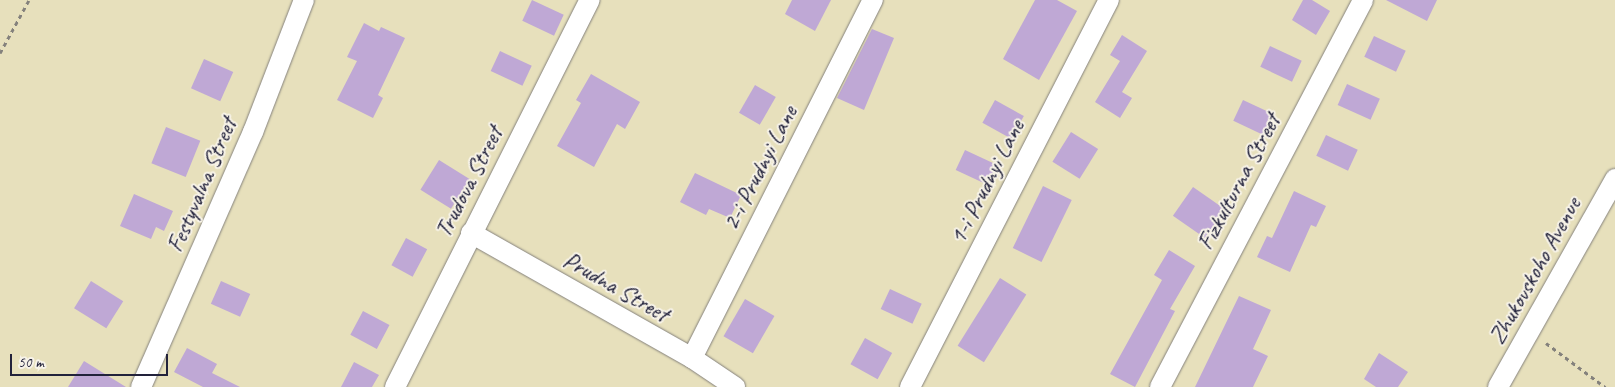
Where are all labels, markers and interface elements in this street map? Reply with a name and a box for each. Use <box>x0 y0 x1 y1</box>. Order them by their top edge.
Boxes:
street label: 2-i Prudnyi Lane <box>716 101 804 235</box>
street label: Fizkulturna Street <box>1191 109 1287 255</box>
street label: Festyvalna Street <box>161 114 243 256</box>
street label: 1-i Prudnyi Lane <box>943 115 1031 249</box>
street label: Trudova Street <box>429 122 509 242</box>
street label: Zhukovskoho Avenue <box>1483 193 1587 349</box>
street label: Prudna Street <box>558 245 674 329</box>
scale bar <box>12 344 170 376</box>
text: 50 m <box>18 353 44 372</box>

